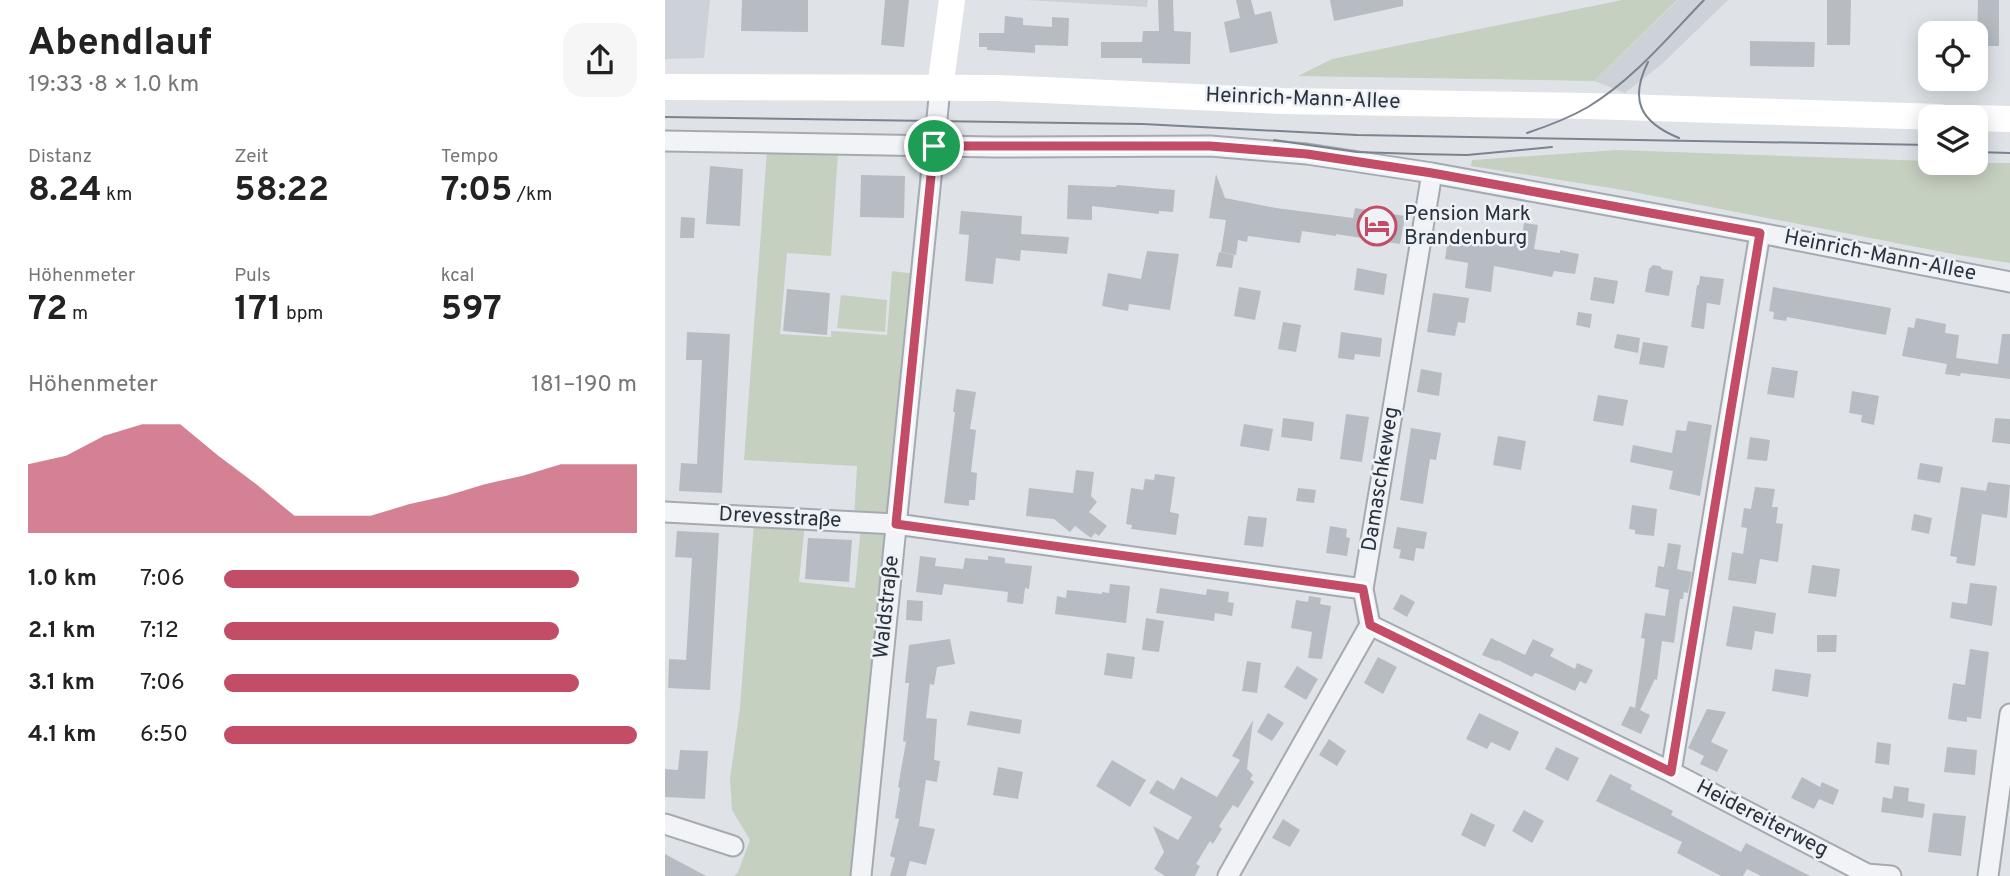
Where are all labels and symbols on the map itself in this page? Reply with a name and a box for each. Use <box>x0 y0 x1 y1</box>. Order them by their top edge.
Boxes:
street label: Heinrich-Mann-Allee <box>1205 82 1401 116</box>
pin <box>904 116 964 176</box>
place label: Pension Mark Brandenburg <box>1404 201 1531 252</box>
hotel icon: Pension Mark Brandenburg <box>1356 205 1398 247</box>
street label: Heinrich-Mann-Allee <box>1782 224 1978 288</box>
street label: Damaschkeweg <box>1356 405 1406 553</box>
street label: Drevesstraße <box>718 501 842 535</box>
street label: Waldstraße <box>868 554 906 660</box>
street label: Heidereiterweg <box>1691 774 1833 864</box>

